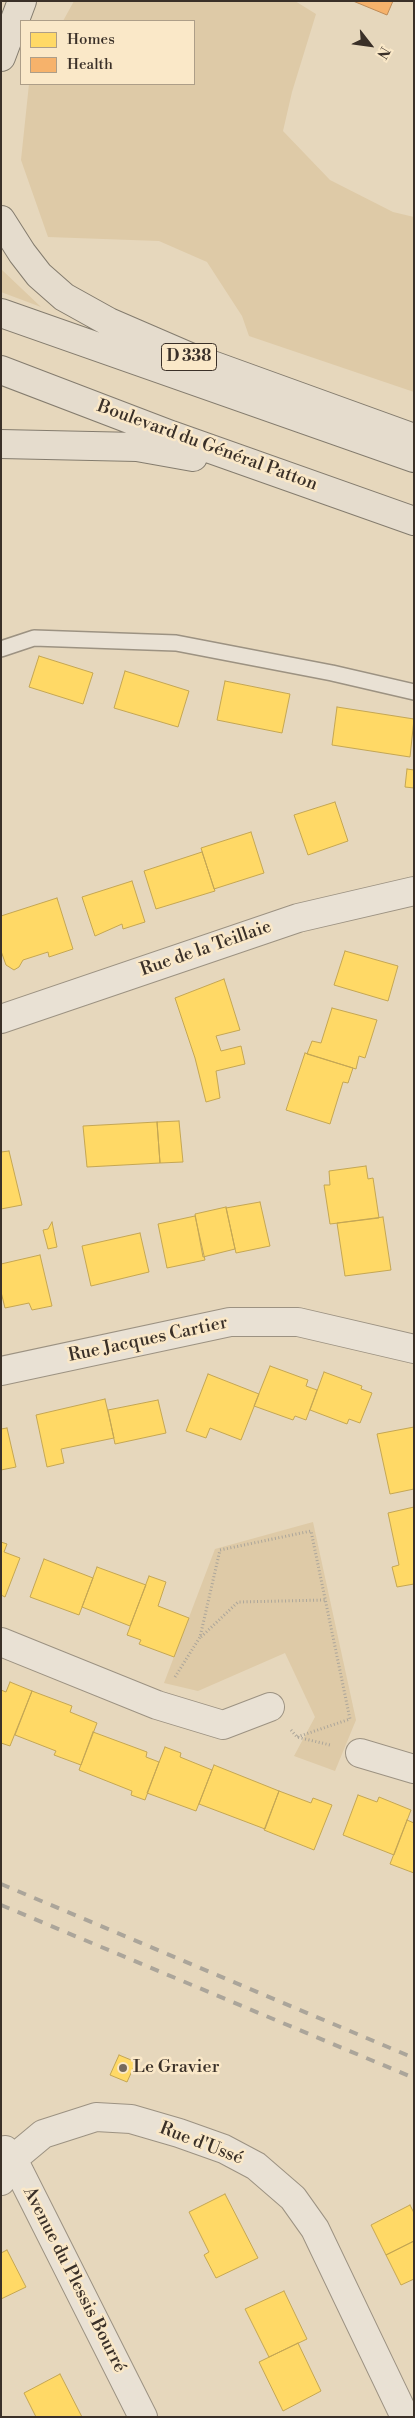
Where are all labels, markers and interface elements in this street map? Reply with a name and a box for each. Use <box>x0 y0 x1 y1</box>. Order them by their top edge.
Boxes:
legend <box>20 20 195 85</box>
north arrow <box>345 20 395 70</box>
text: Homes <box>67 30 115 49</box>
text: N <box>372 43 394 62</box>
text: Health <box>67 55 113 74</box>
road number: D 338 <box>162 344 216 371</box>
street label: Boulevard du Général Patton <box>94 396 320 496</box>
street label: Rue de la Teillaie <box>137 916 275 982</box>
street label: Rue Jacques Cartier <box>66 1313 230 1367</box>
place label: Le Gravier <box>133 2057 219 2079</box>
marker: Le Gravier <box>117 2062 129 2074</box>
street label: Rue d'Ussé <box>156 2118 246 2170</box>
street label: Avenue du Plessis Bourré <box>18 2184 130 2376</box>

